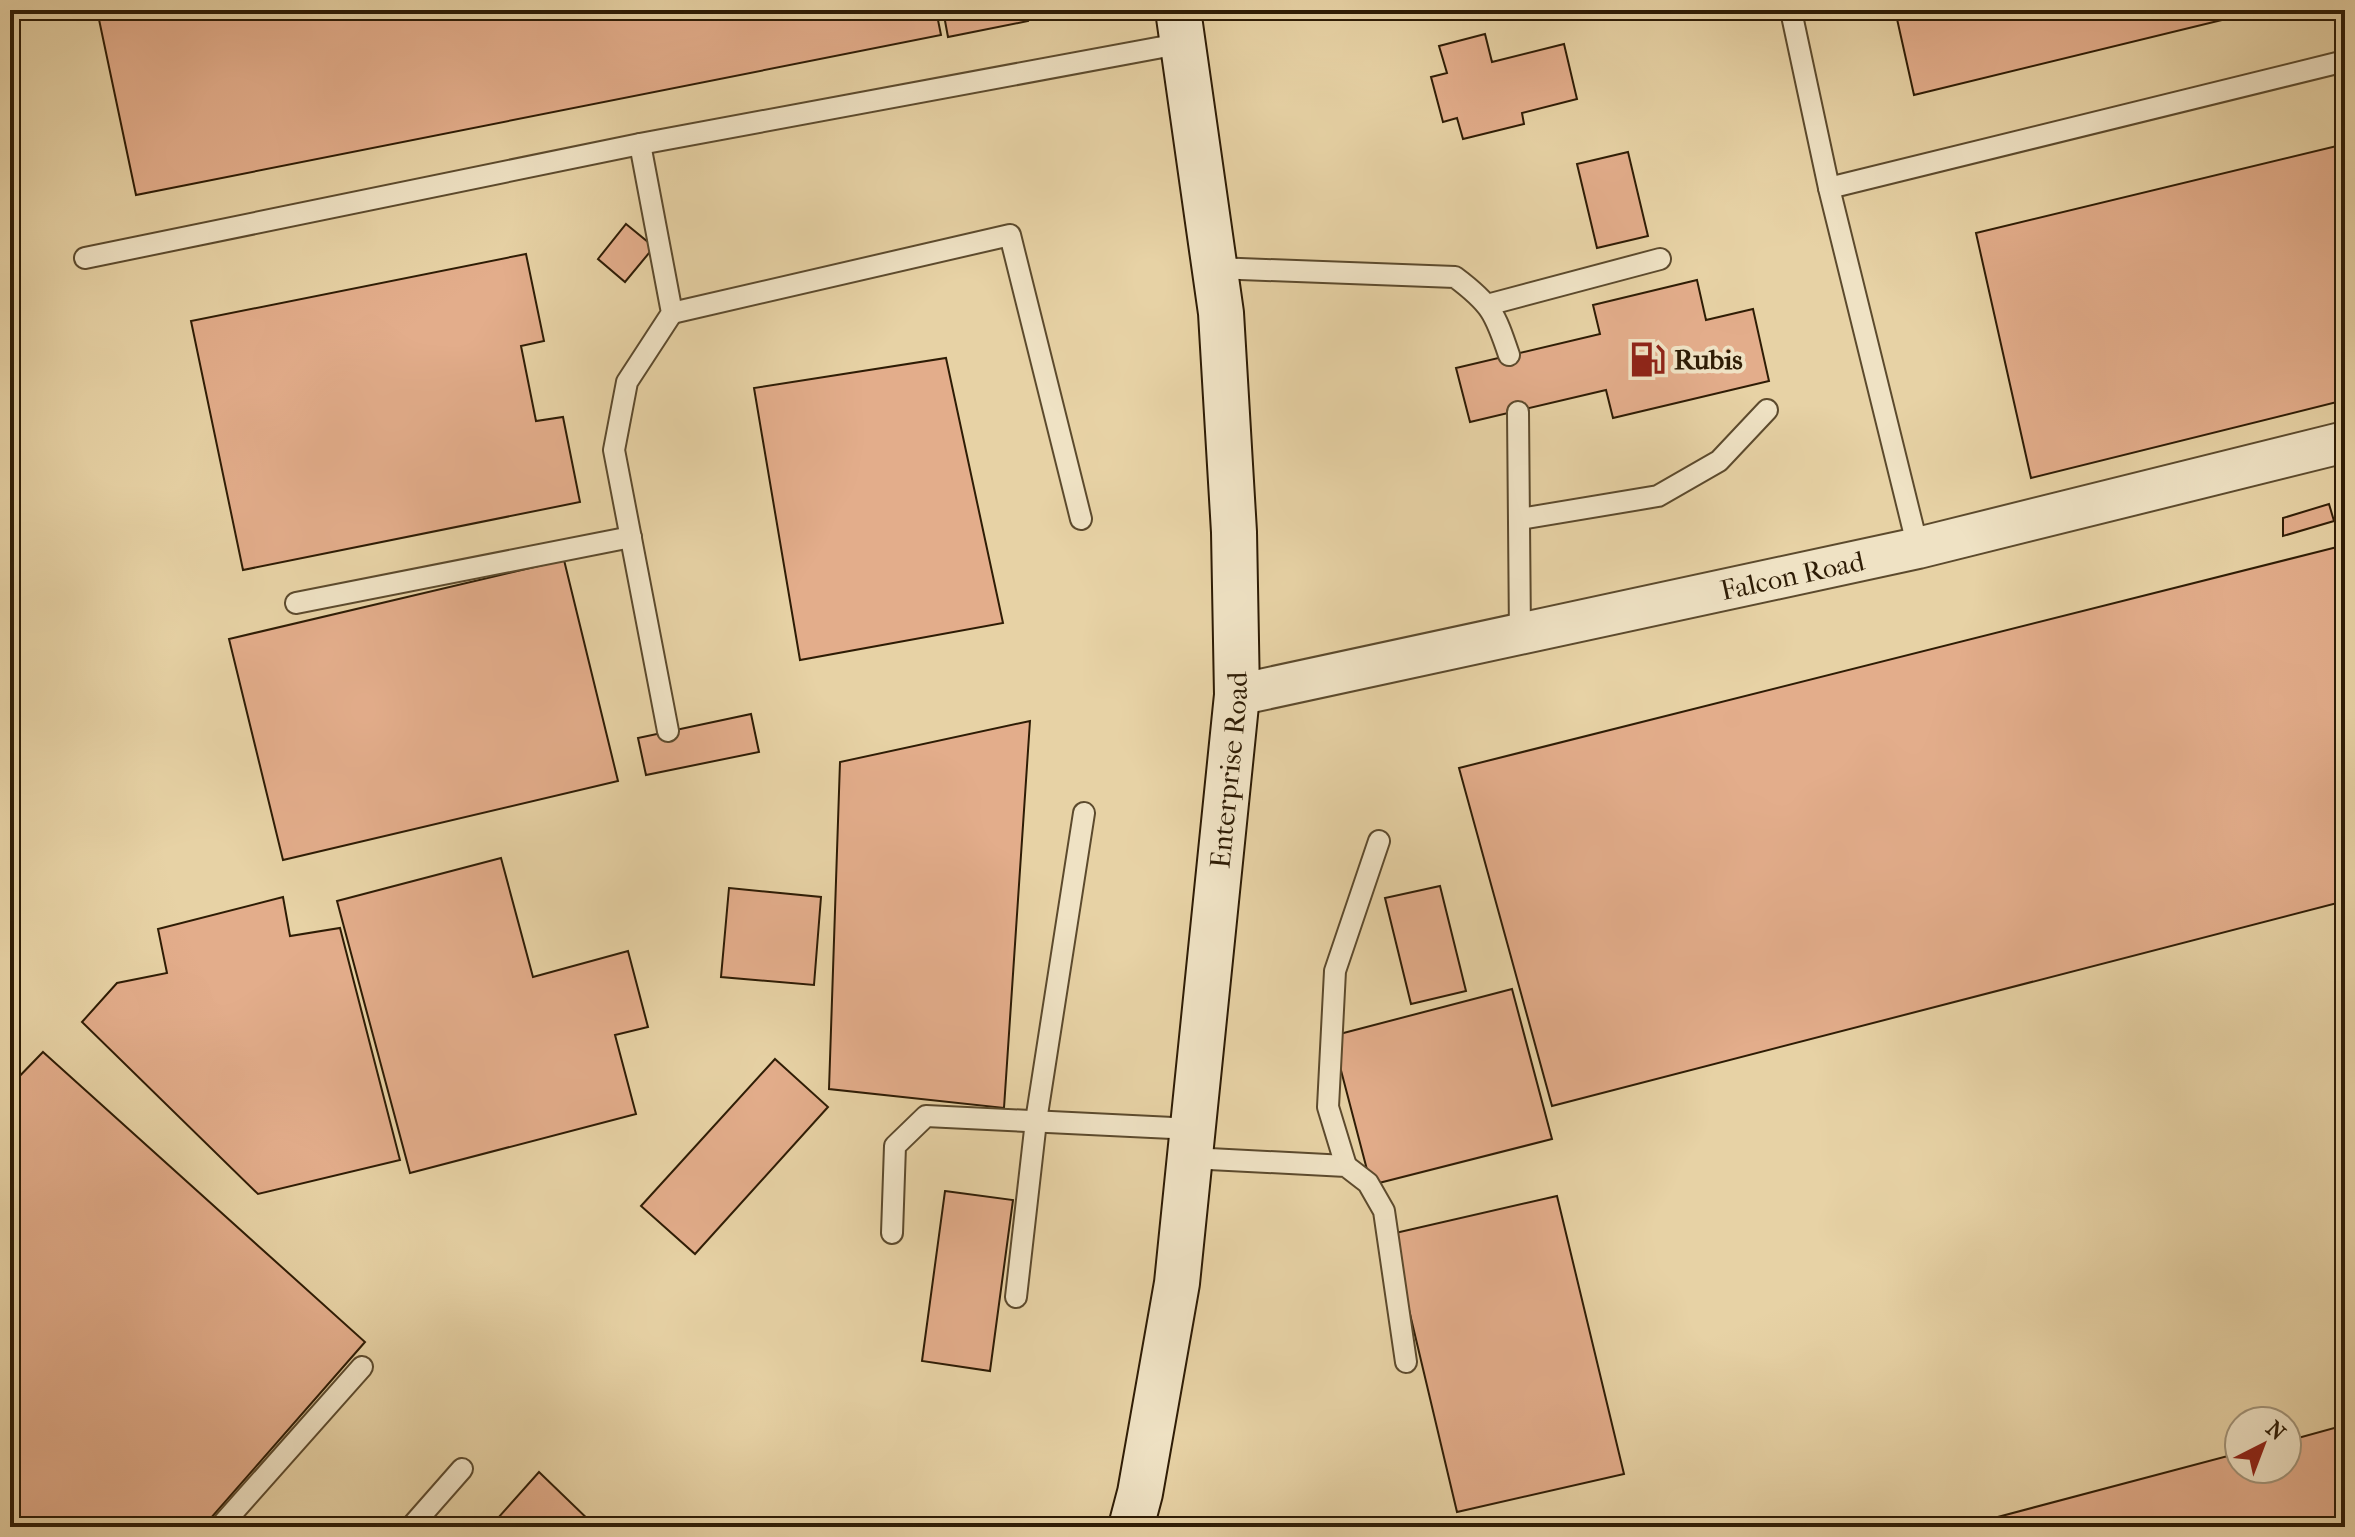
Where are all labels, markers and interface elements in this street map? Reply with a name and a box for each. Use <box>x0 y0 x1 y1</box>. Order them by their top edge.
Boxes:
fuel station icon: Rubis <box>1629 340 1667 378</box>
place label: Rubis <box>1674 343 1743 376</box>
street label: Falcon Road <box>1717 543 1868 607</box>
street label: Enterprise Road <box>1203 671 1254 870</box>
north arrow <box>2223 1405 2303 1485</box>
text: N <box>2261 1416 2291 1446</box>

